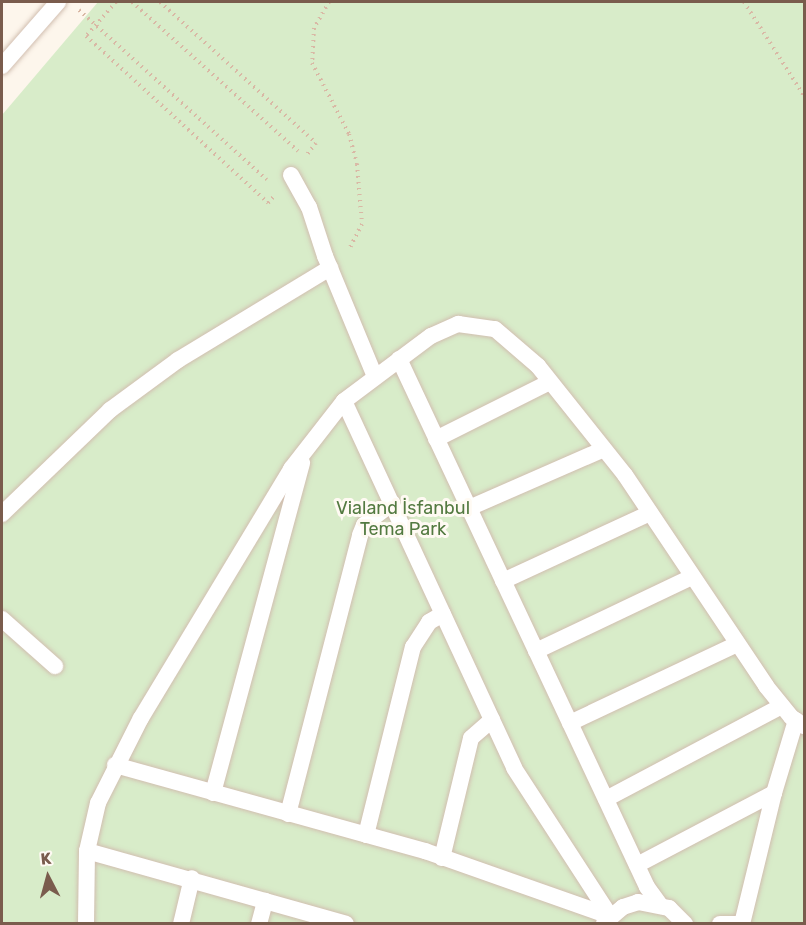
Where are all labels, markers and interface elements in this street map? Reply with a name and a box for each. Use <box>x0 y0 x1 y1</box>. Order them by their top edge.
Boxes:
park label: Vialand İsfanbul Tema Park <box>336 498 470 540</box>
north arrow <box>18 847 78 907</box>
text: K <box>40 849 52 869</box>

